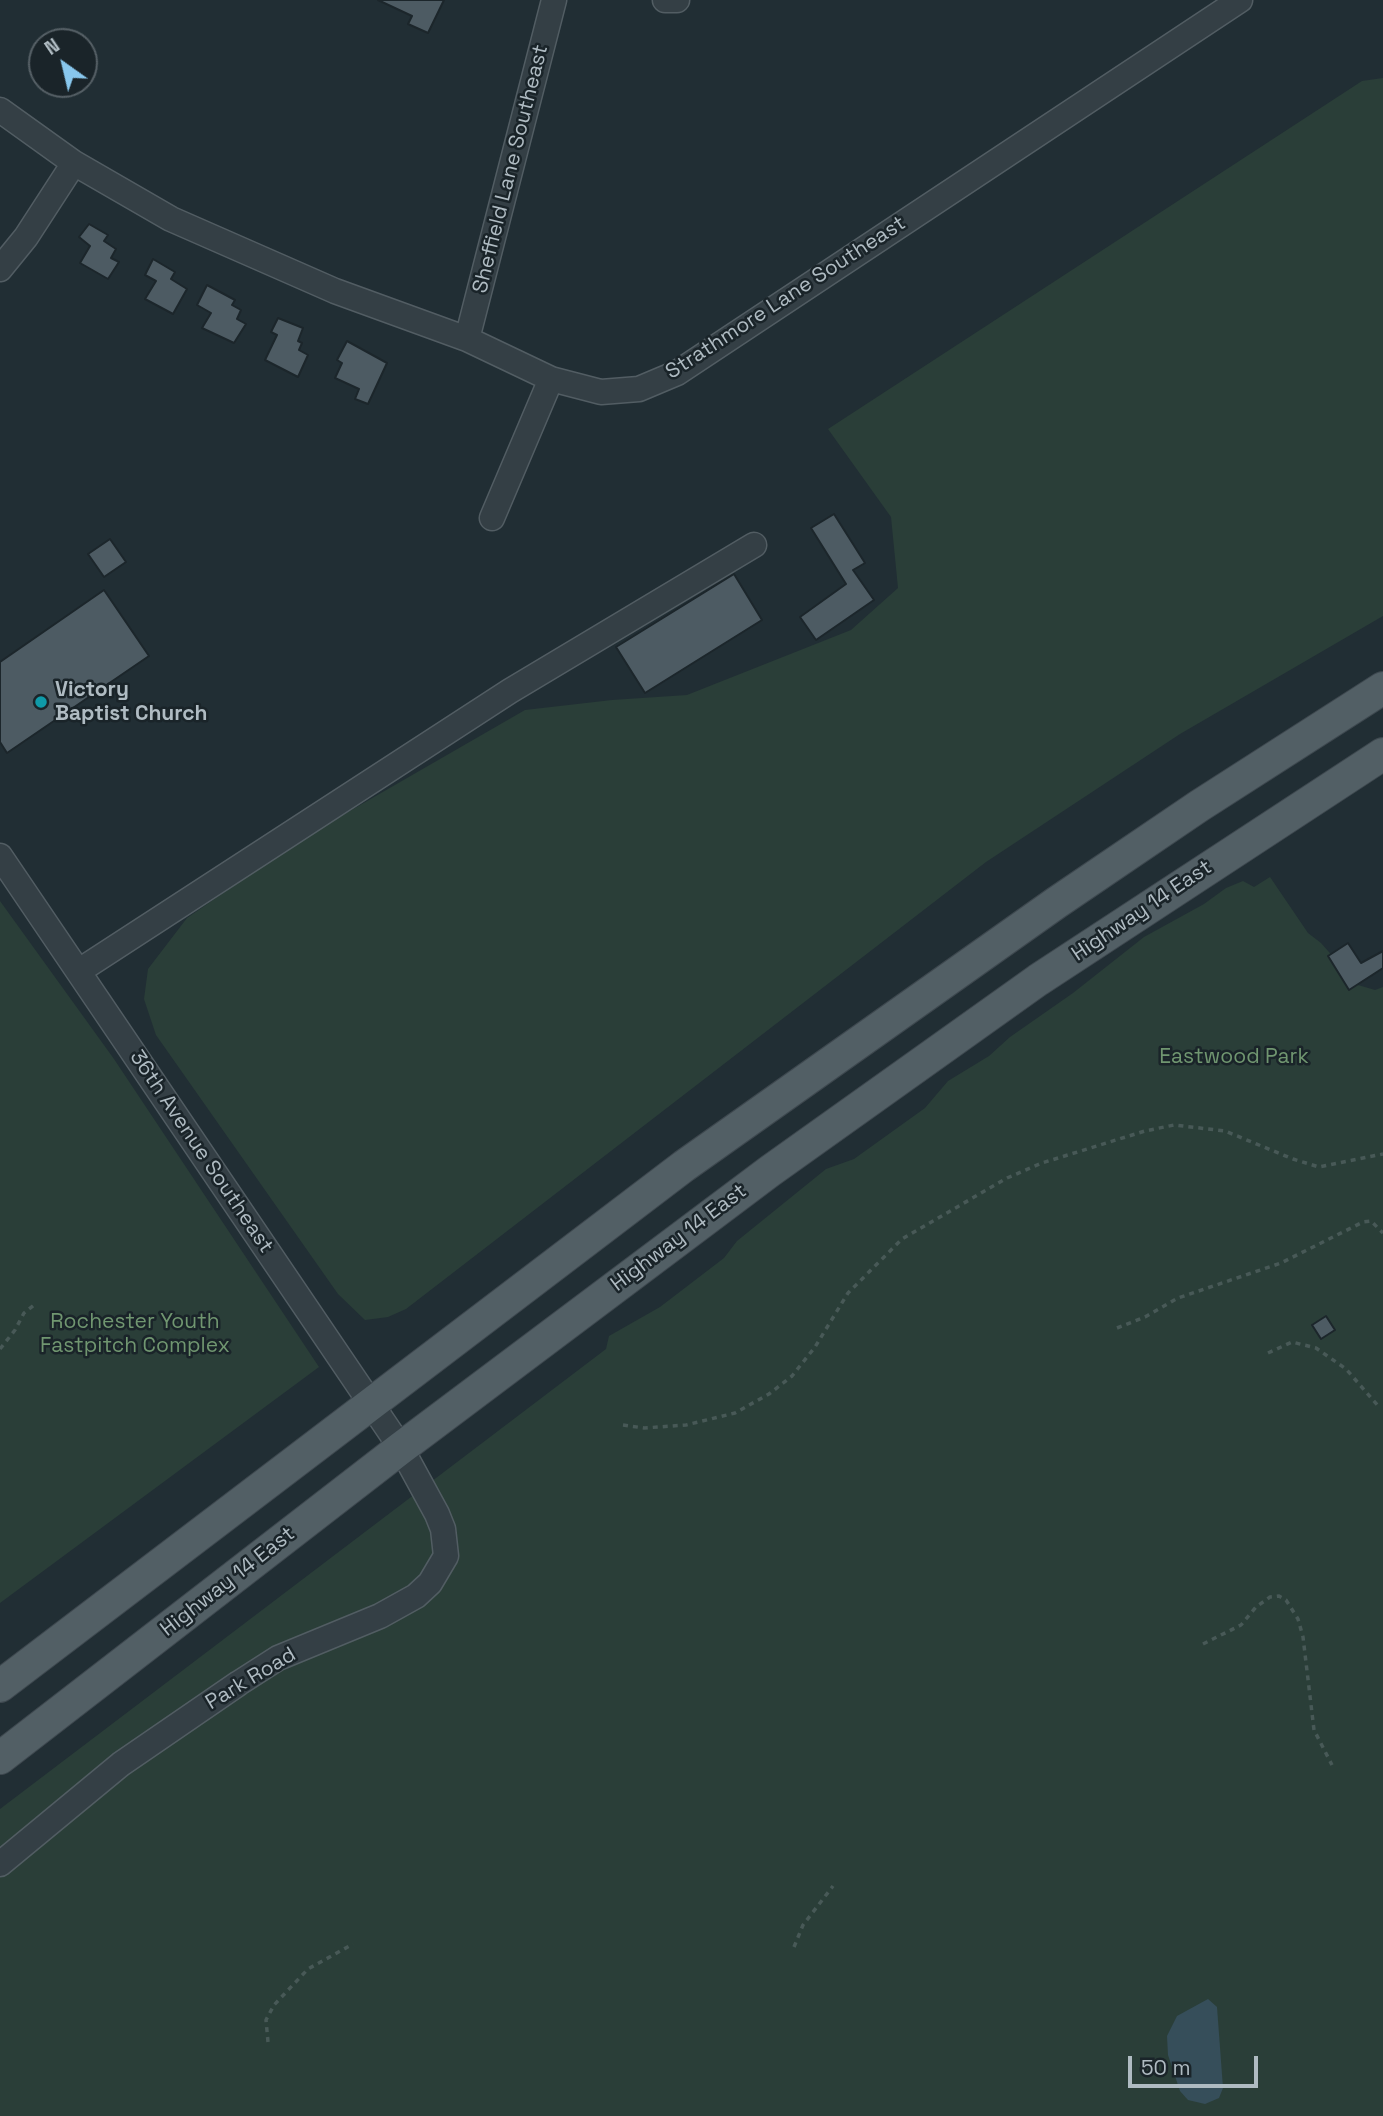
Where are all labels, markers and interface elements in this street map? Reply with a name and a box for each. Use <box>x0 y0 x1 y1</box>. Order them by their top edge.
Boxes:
north arrow <box>28 28 98 98</box>
text: N <box>40 33 64 61</box>
street label: Sheffield Lane Southeast <box>468 42 554 296</box>
street label: Strathmore Lane Southeast <box>661 211 911 385</box>
place label: Victory Baptist Church <box>55 677 207 727</box>
marker: Victory Baptist Church <box>33 694 49 710</box>
street label: Highway 14 East <box>1067 855 1217 967</box>
park label: Eastwood Park <box>1159 1044 1309 1070</box>
street label: 36th Avenue Southeast <box>124 1046 278 1258</box>
street label: Highway 14 East <box>606 1179 752 1297</box>
park label: Rochester Youth Fastpitch Complex <box>40 1309 230 1359</box>
street label: Highway 14 East <box>156 1522 300 1642</box>
street label: Park Road <box>201 1642 301 1716</box>
scale bar <box>1131 2042 1260 2086</box>
text: 50 m <box>1141 2054 1191 2081</box>

